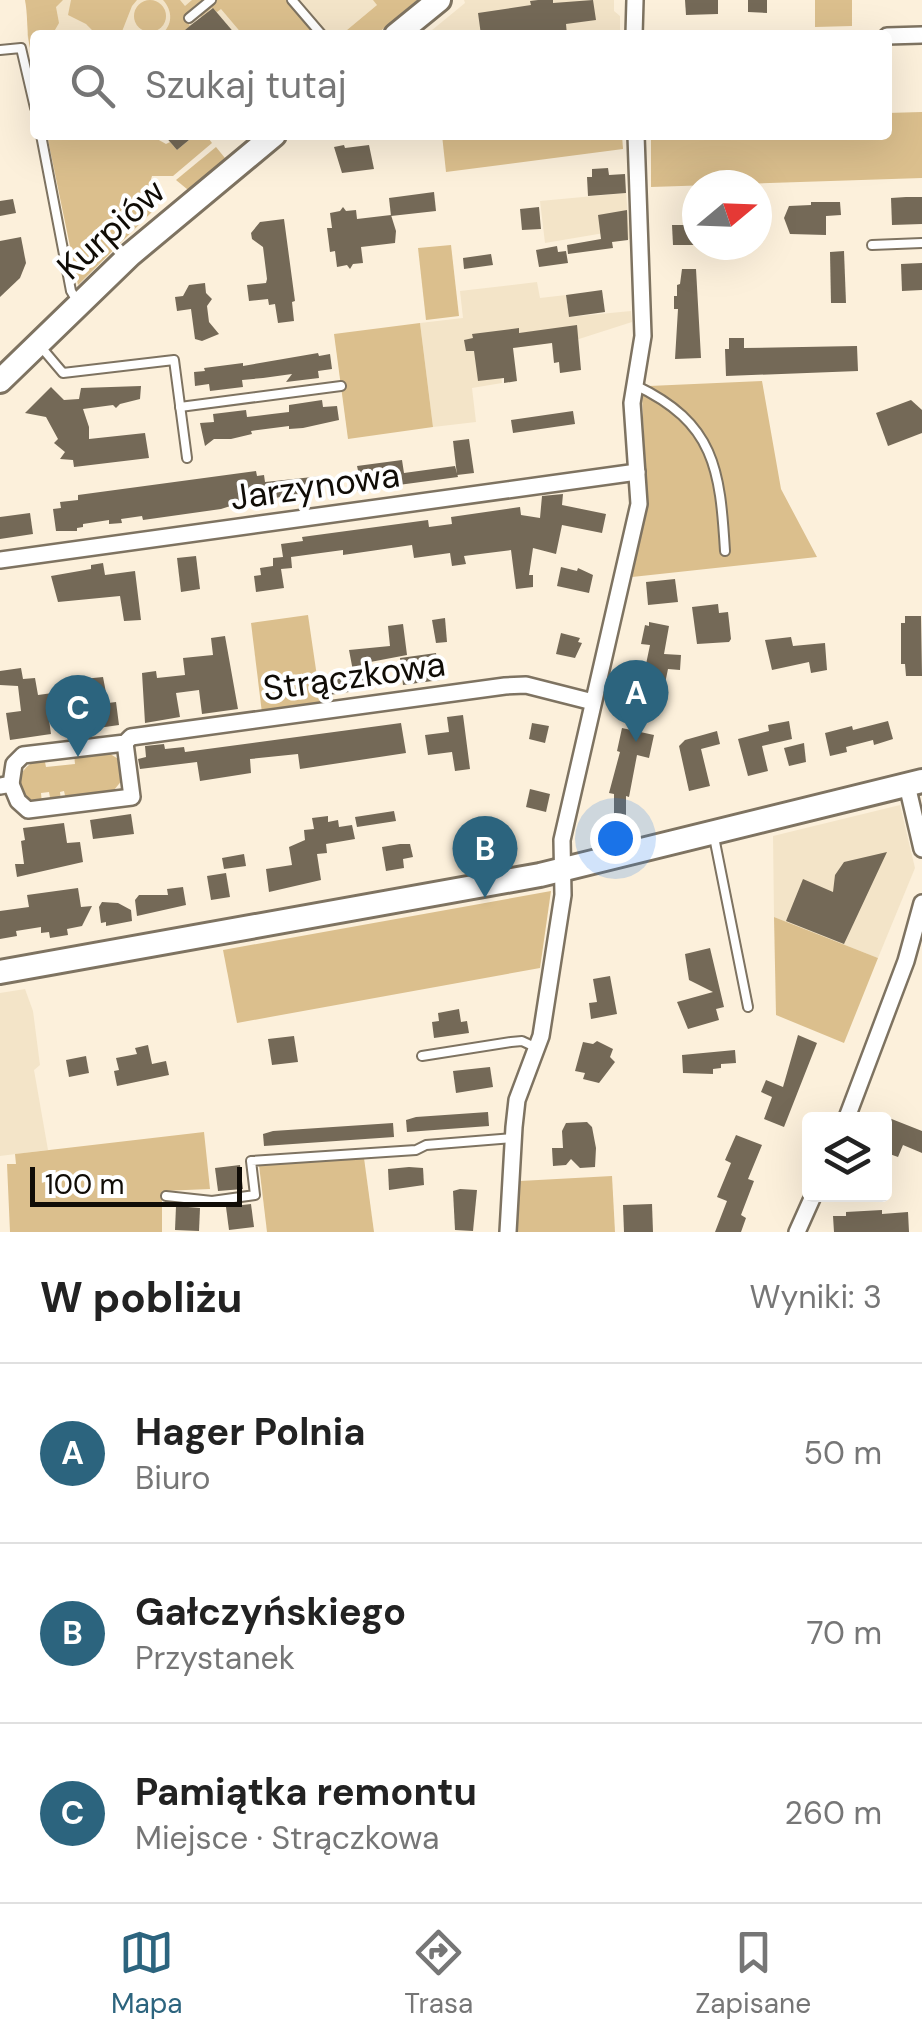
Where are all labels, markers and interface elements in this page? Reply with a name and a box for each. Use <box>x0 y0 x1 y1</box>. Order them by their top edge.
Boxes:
search box <box>30 30 892 140</box>
icon: search <box>65 58 120 113</box>
text: Szukaj tutaj <box>145 60 347 110</box>
street label: Kurpiów <box>47 168 175 290</box>
north arrow <box>682 170 772 260</box>
street label: Jarzynowa <box>227 451 403 521</box>
street label: Strączkowa <box>260 640 448 712</box>
pin: A <box>604 660 668 742</box>
pin: C <box>46 674 110 757</box>
your location <box>590 813 641 864</box>
pin: B <box>452 816 518 898</box>
map controls <box>802 1112 892 1202</box>
button: layers <box>802 1112 892 1202</box>
scale bar <box>30 1162 242 1206</box>
text: 100 m <box>45 1166 124 1203</box>
text: W pobliżu <box>40 1270 242 1325</box>
text: Wyniki: 3 <box>749 1276 882 1318</box>
text: Hager Polnia <box>135 1407 365 1457</box>
text: A <box>61 1432 84 1474</box>
text: 50 m <box>804 1432 882 1474</box>
text: Biuro <box>135 1457 211 1499</box>
text: Gałczyńskiego <box>135 1587 406 1637</box>
text: B <box>62 1612 83 1654</box>
text: 70 m <box>806 1612 882 1654</box>
text: Przystanek <box>135 1637 295 1679</box>
text: Pamiątka remontu <box>135 1767 477 1817</box>
text: C <box>61 1792 84 1834</box>
text: 260 m <box>785 1792 882 1834</box>
text: Miejsce · Strączkowa <box>135 1817 439 1859</box>
tab: Mapa <box>111 1925 182 2022</box>
tab: Trasa <box>404 1925 473 2022</box>
tab: Zapisane <box>695 1925 811 2022</box>

